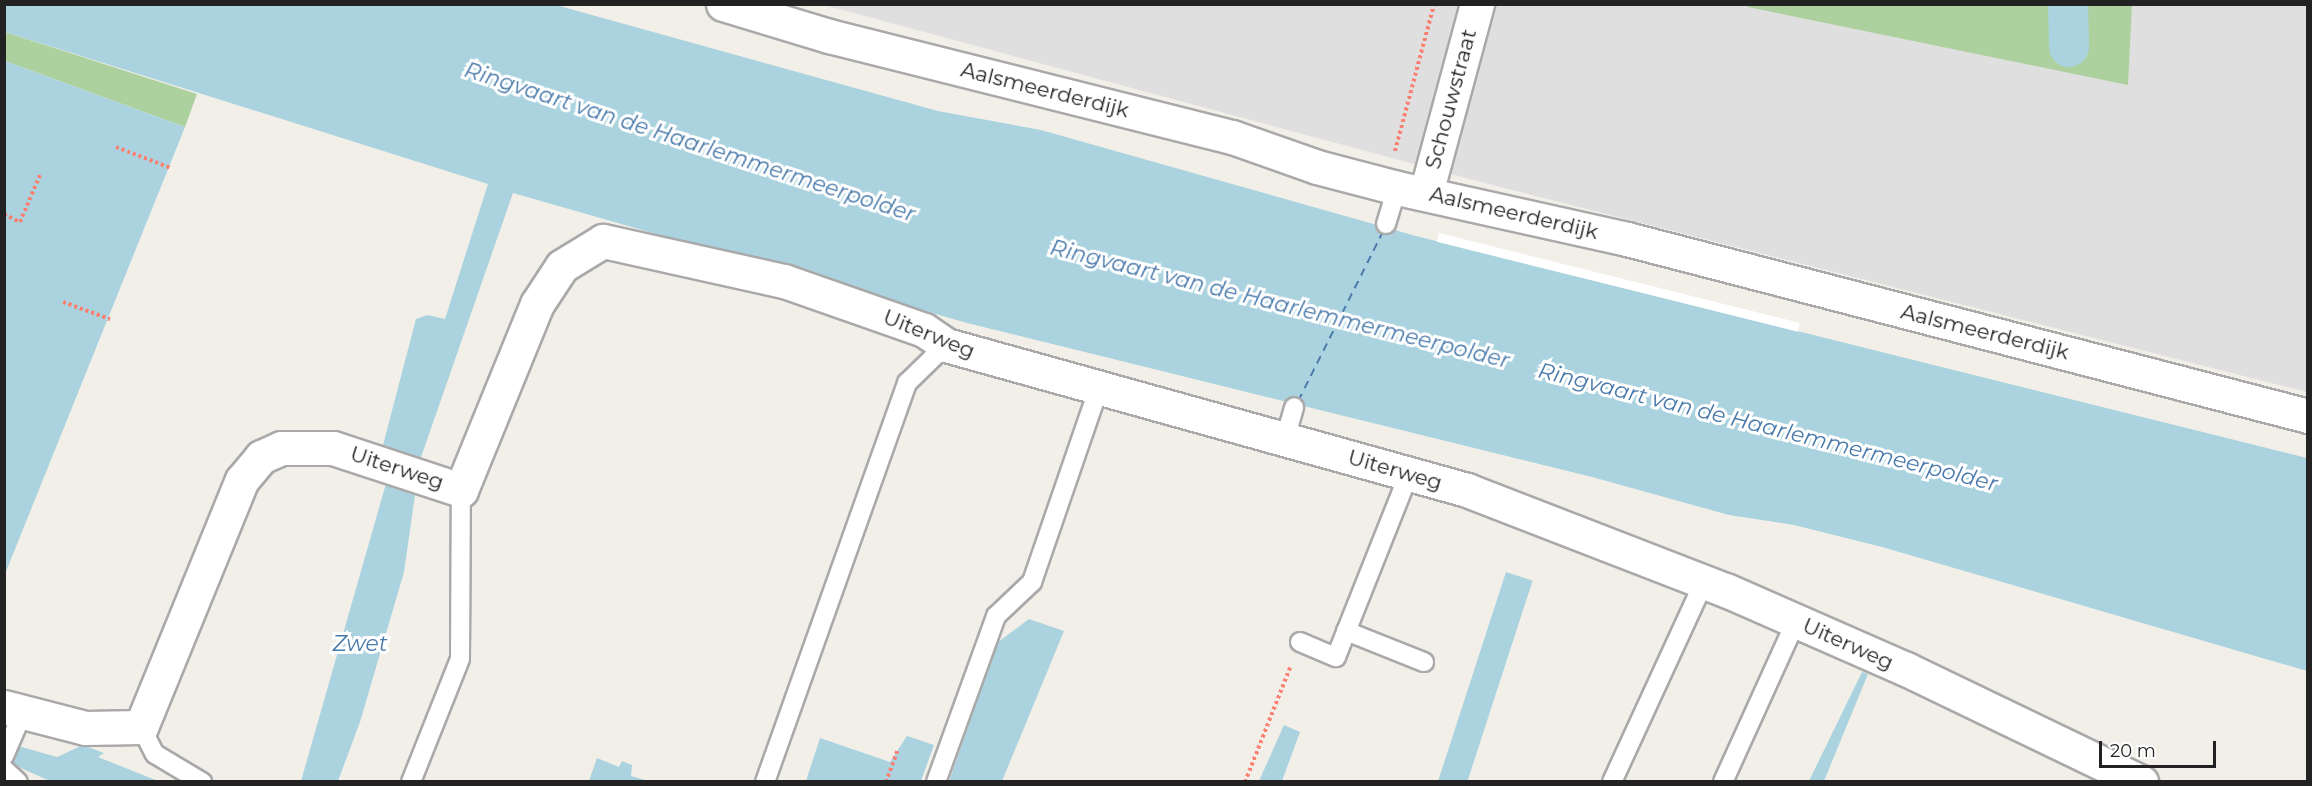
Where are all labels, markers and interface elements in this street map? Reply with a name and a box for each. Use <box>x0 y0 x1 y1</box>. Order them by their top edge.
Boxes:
street label: Schouwstraat <box>1420 26 1482 172</box>
water label: Ringvaart van de Haarlemmermeerpolder <box>461 56 919 228</box>
street label: Aalsmeerderdijk <box>958 57 1132 123</box>
street label: Aalsmeerderdijk <box>1427 181 1601 245</box>
water label: Ringvaart van de Haarlemmermeerpolder <box>1048 234 1512 374</box>
street label: Aalsmeerderdijk <box>1898 299 2072 365</box>
street label: Uiterweg <box>879 304 979 364</box>
water label: Ringvaart van de Haarlemmermeerpolder <box>1536 357 2000 497</box>
street label: Uiterweg <box>347 441 447 495</box>
street label: Uiterweg <box>1345 445 1445 495</box>
street label: Uiterweg <box>1799 613 1897 675</box>
water label: Zwet <box>332 631 388 657</box>
scale bar <box>2102 729 2219 767</box>
text: 20 m <box>2110 740 2156 762</box>

